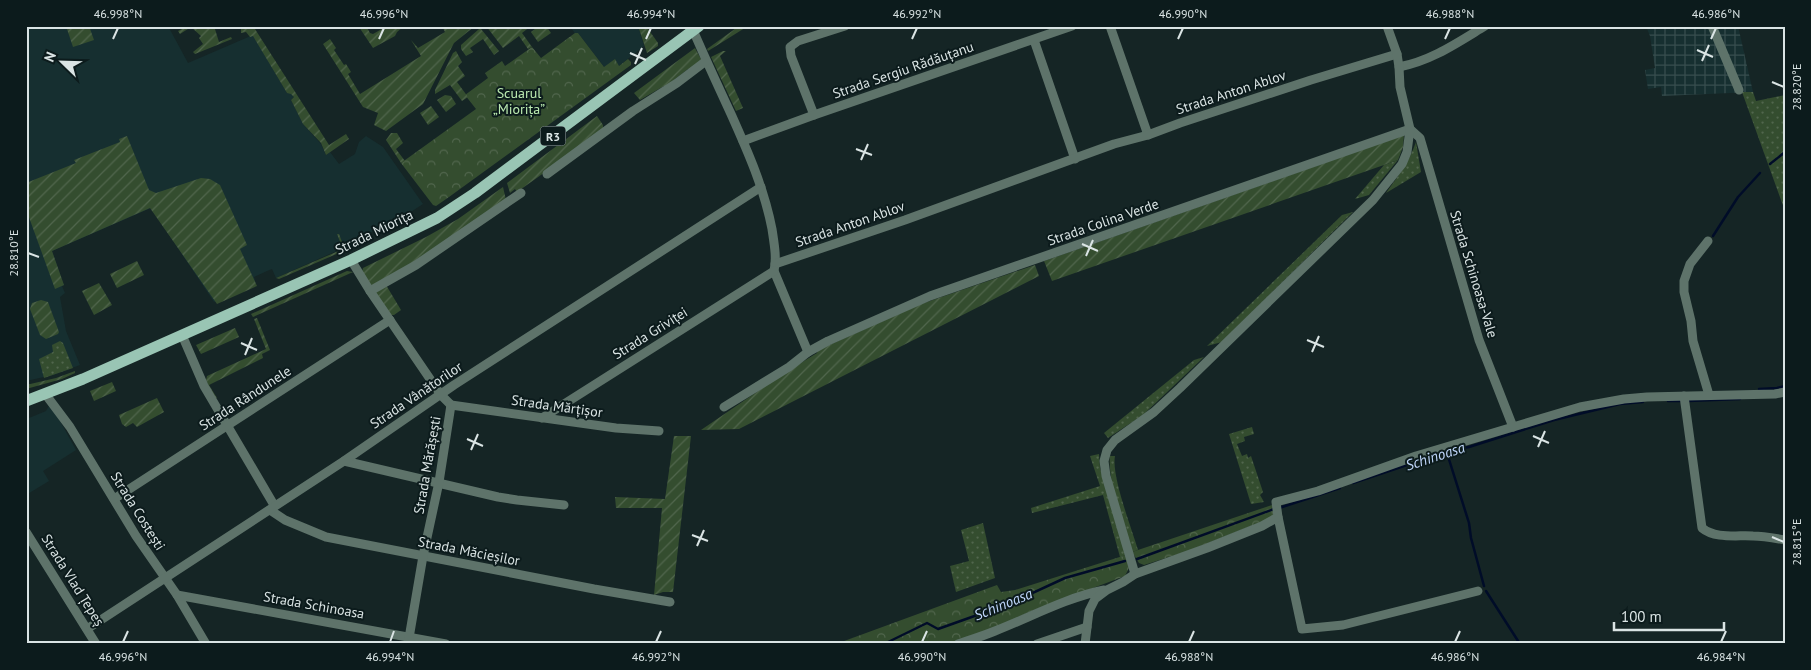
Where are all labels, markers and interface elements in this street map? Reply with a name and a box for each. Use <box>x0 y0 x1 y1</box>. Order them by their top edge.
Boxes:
text: 46.998°N <box>94 6 142 21</box>
text: 46.996°N <box>360 6 408 21</box>
text: 46.994°N <box>627 6 675 21</box>
text: 46.992°N <box>893 6 941 21</box>
text: 46.990°N <box>1159 6 1207 21</box>
text: 46.988°N <box>1426 6 1474 21</box>
text: 46.986°N <box>1692 6 1740 21</box>
street label: Strada Sergiu Rădăuțanu <box>830 37 976 103</box>
north arrow <box>38 38 88 88</box>
text: N <box>40 49 60 65</box>
text: 28.820°E <box>1789 64 1804 110</box>
street label: Strada Anton Ablov <box>1174 66 1288 118</box>
park label: Scuarul „Miorița” <box>493 84 545 118</box>
road number: R3 <box>540 126 566 146</box>
street label: Strada Colina Verde <box>1045 195 1161 249</box>
street label: Strada Anton Ablov <box>793 197 907 251</box>
street label: Strada Miorița <box>332 205 416 259</box>
street label: Strada Schinoasa-Vale <box>1446 208 1502 340</box>
text: 28.810°E <box>6 230 21 276</box>
street label: Strada Griviței <box>609 303 691 363</box>
street label: Strada Vânătorilor <box>366 357 466 433</box>
street label: Strada Rândunele <box>196 362 294 434</box>
street label: Strada Mărțișor <box>510 391 604 421</box>
street label: Strada Mărășești <box>410 415 444 515</box>
water label: Schinoasa <box>1403 437 1468 475</box>
street label: Strada Costești <box>107 468 169 554</box>
text: 28.815°E <box>1789 519 1804 565</box>
street label: Strada Vlad Țepeș <box>38 531 109 629</box>
street label: Strada Măcieșilor <box>417 532 522 570</box>
water label: Schinoasa <box>971 583 1036 624</box>
street label: Strada Schinoasa <box>262 587 366 623</box>
scale bar <box>1614 600 1724 632</box>
text: 100 m <box>1621 607 1662 626</box>
text: 46.996°N <box>99 649 147 664</box>
text: 46.994°N <box>366 649 414 664</box>
text: 46.992°N <box>632 649 680 664</box>
text: 46.990°N <box>898 649 946 664</box>
text: 46.988°N <box>1165 649 1213 664</box>
text: 46.986°N <box>1431 649 1479 664</box>
text: 46.984°N <box>1697 649 1745 664</box>

